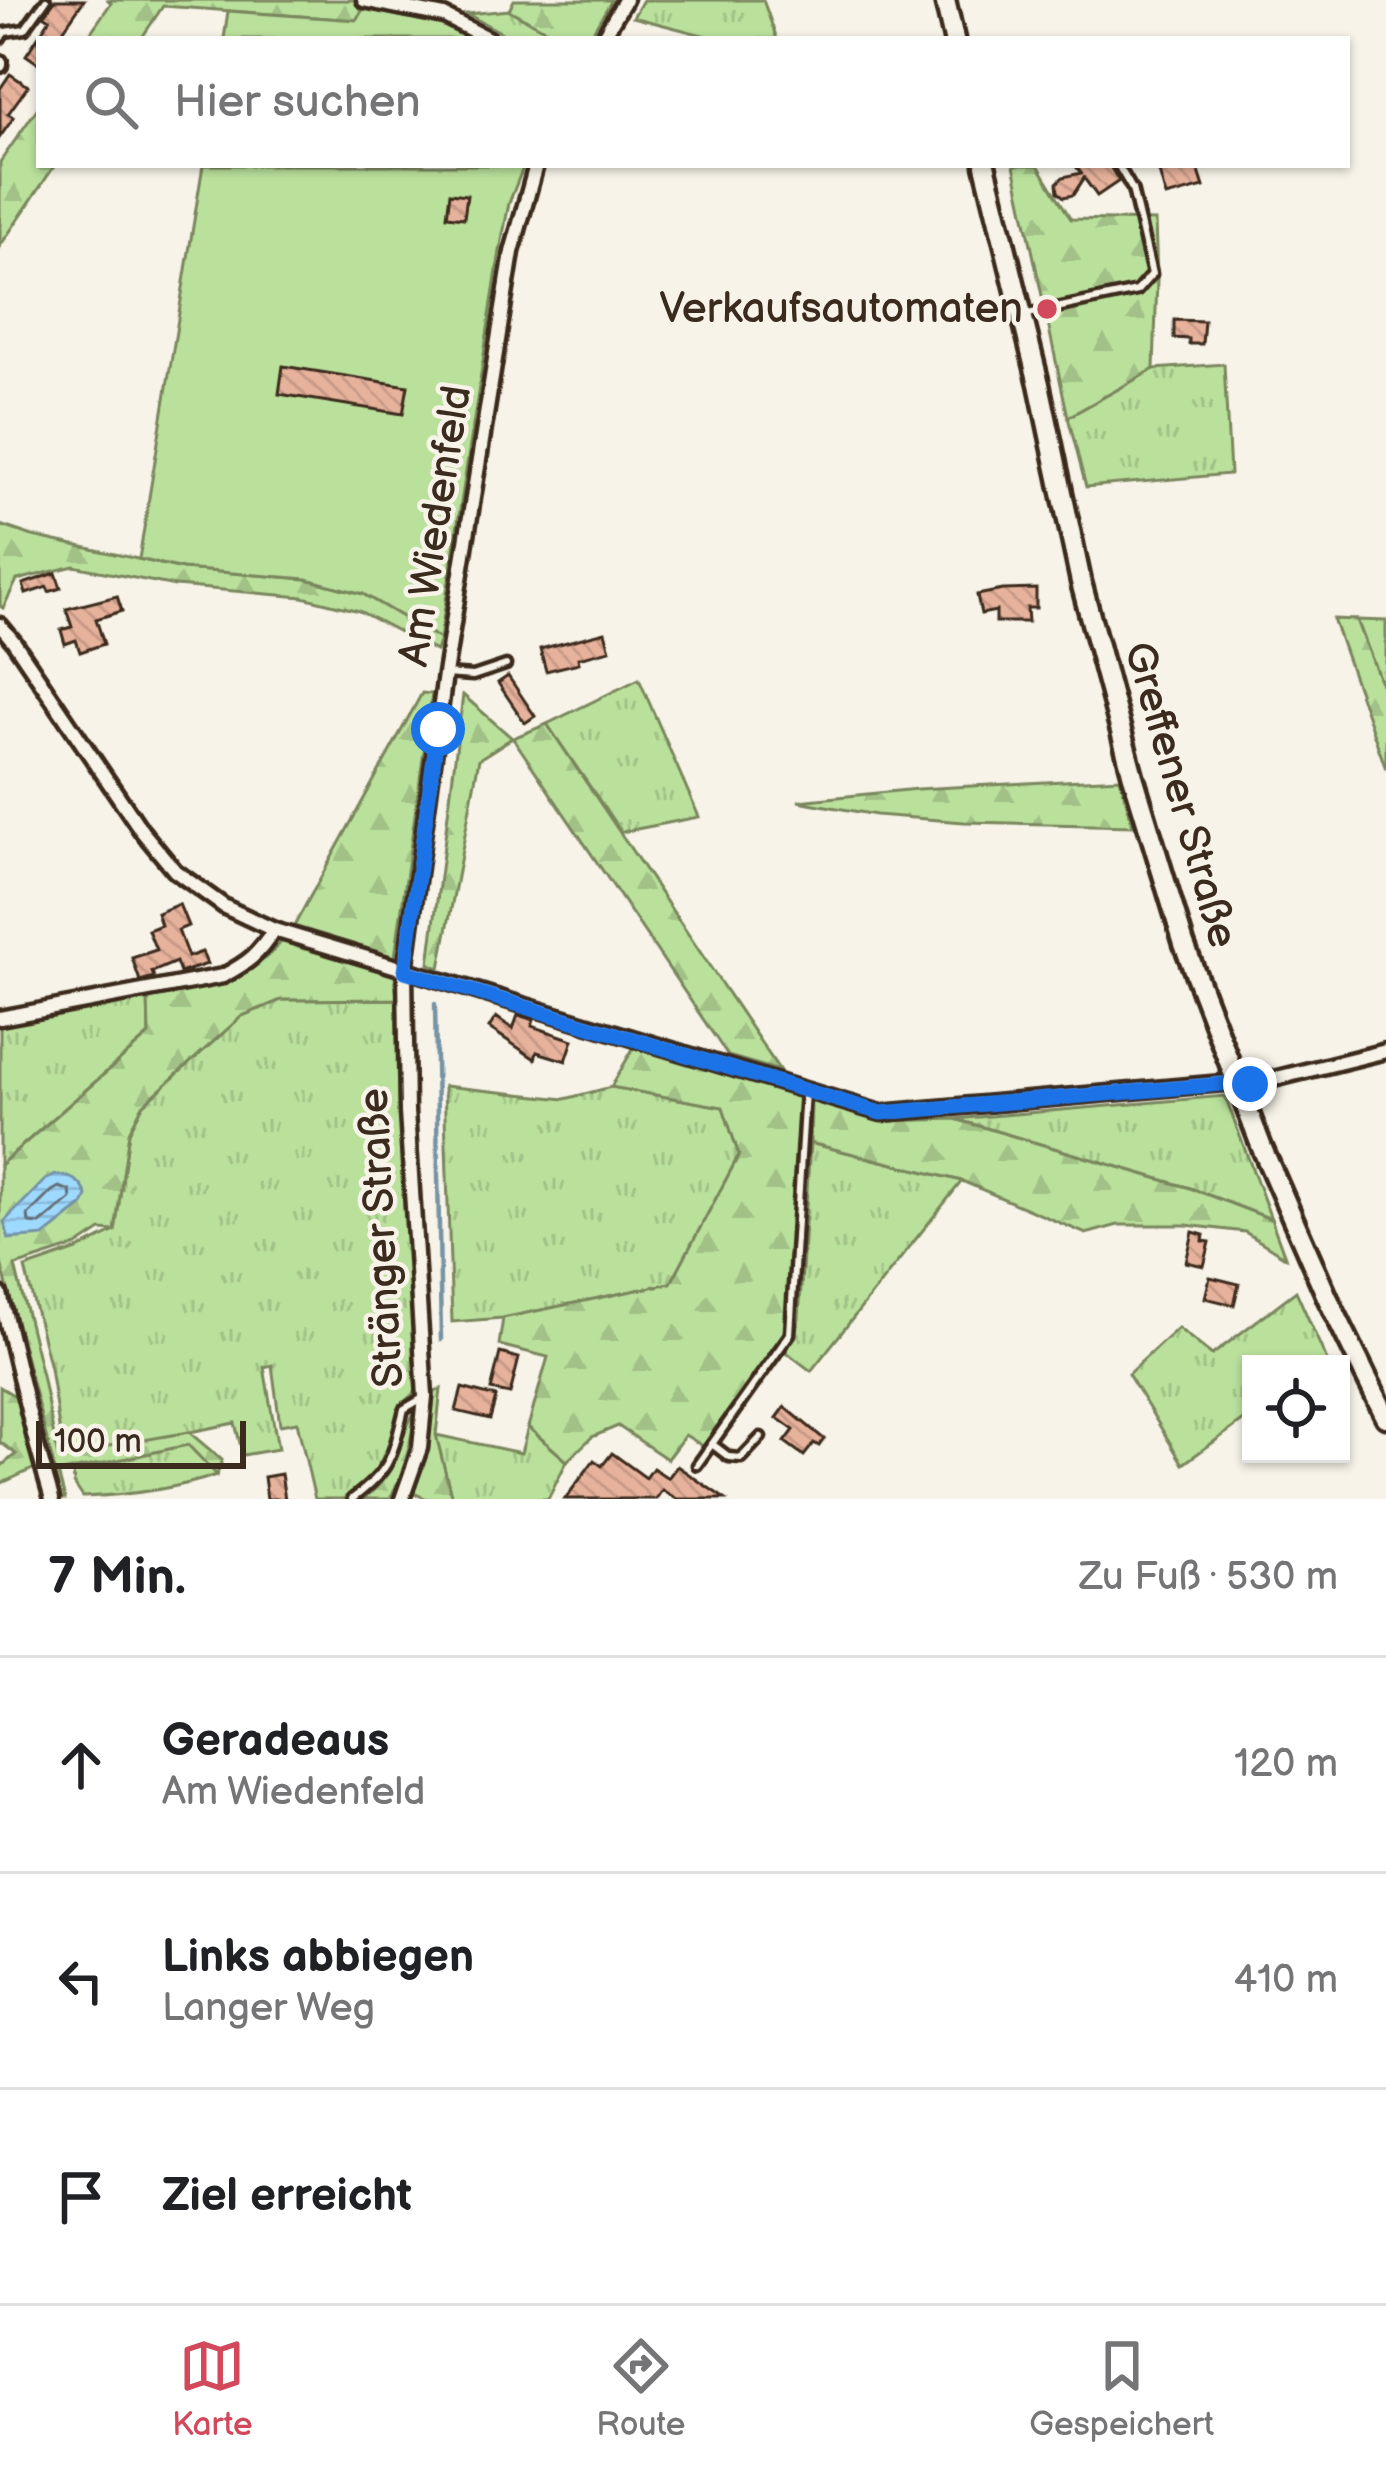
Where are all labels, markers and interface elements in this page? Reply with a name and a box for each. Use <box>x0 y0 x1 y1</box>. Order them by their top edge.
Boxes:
search box <box>36 36 1350 168</box>
icon: search <box>78 69 144 135</box>
text: Hier suchen <box>174 75 421 130</box>
place label: Verkaufsautomaten <box>659 284 1023 335</box>
marker: Verkaufsautomaten <box>1034 296 1060 322</box>
street label: Am Wiedenfeld <box>389 382 483 670</box>
street label: Greffener Straße <box>1112 636 1248 954</box>
route start <box>411 702 465 756</box>
route end <box>1223 1057 1277 1111</box>
street label: Stränger Straße <box>349 1087 415 1389</box>
map controls <box>1242 1355 1350 1463</box>
button: locate <box>1242 1355 1350 1463</box>
scale bar <box>36 1415 246 1468</box>
text: 100 m <box>54 1422 142 1462</box>
text: 7 Min. <box>48 1547 186 1608</box>
text: Zu Fuß · 530 m <box>1079 1554 1338 1601</box>
text: Geradeaus <box>162 1714 389 1769</box>
icon: ahead <box>48 1732 114 1798</box>
text: 120 m <box>1234 1741 1338 1788</box>
text: Am Wiedenfeld <box>162 1769 425 1816</box>
text: Links abbiegen <box>162 1930 474 1985</box>
icon: left <box>48 1948 114 2014</box>
text: 410 m <box>1233 1957 1338 2004</box>
text: Langer Weg <box>162 1985 375 2032</box>
icon: arrive <box>48 2164 114 2230</box>
text: Ziel erreicht <box>162 2169 412 2224</box>
tab: Karte <box>172 2333 253 2445</box>
tab: Route <box>596 2333 685 2445</box>
tab: Gespeichert <box>1029 2333 1214 2445</box>

